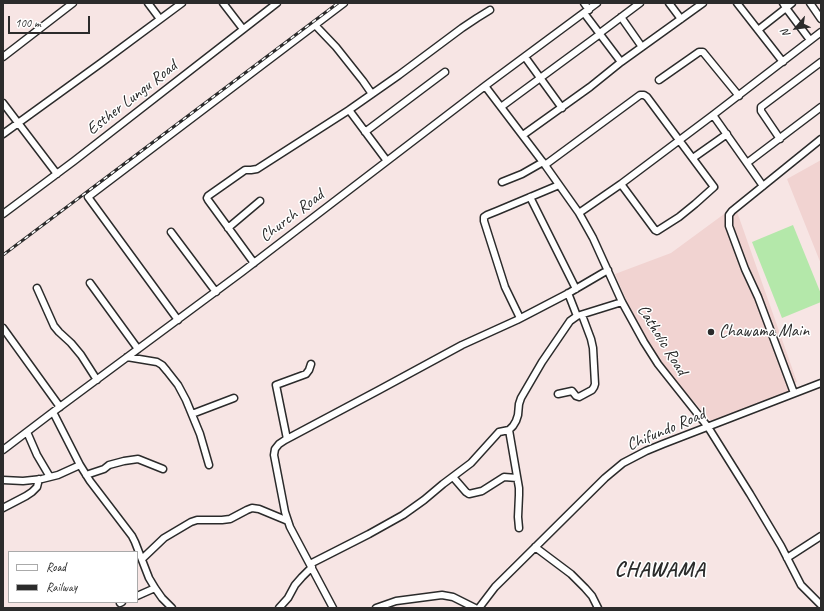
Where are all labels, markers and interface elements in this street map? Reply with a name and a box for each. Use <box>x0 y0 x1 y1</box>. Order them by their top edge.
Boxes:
scale bar <box>10 8 92 34</box>
north arrow <box>776 8 816 48</box>
text: 100 m <box>15 15 41 31</box>
text: N <box>778 27 793 40</box>
street label: Esther Lungu Road <box>83 56 181 140</box>
street label: Church Road <box>256 185 328 247</box>
street label: Catholic Road <box>632 301 692 379</box>
place label: Chawama Main <box>719 322 809 342</box>
marker: Chawama Main <box>706 327 716 337</box>
street label: Chifundo Road <box>624 404 708 456</box>
legend <box>8 551 138 603</box>
district label: CHAWAMA <box>615 557 705 583</box>
text: Road <box>46 559 66 575</box>
text: Railway <box>46 579 77 595</box>

